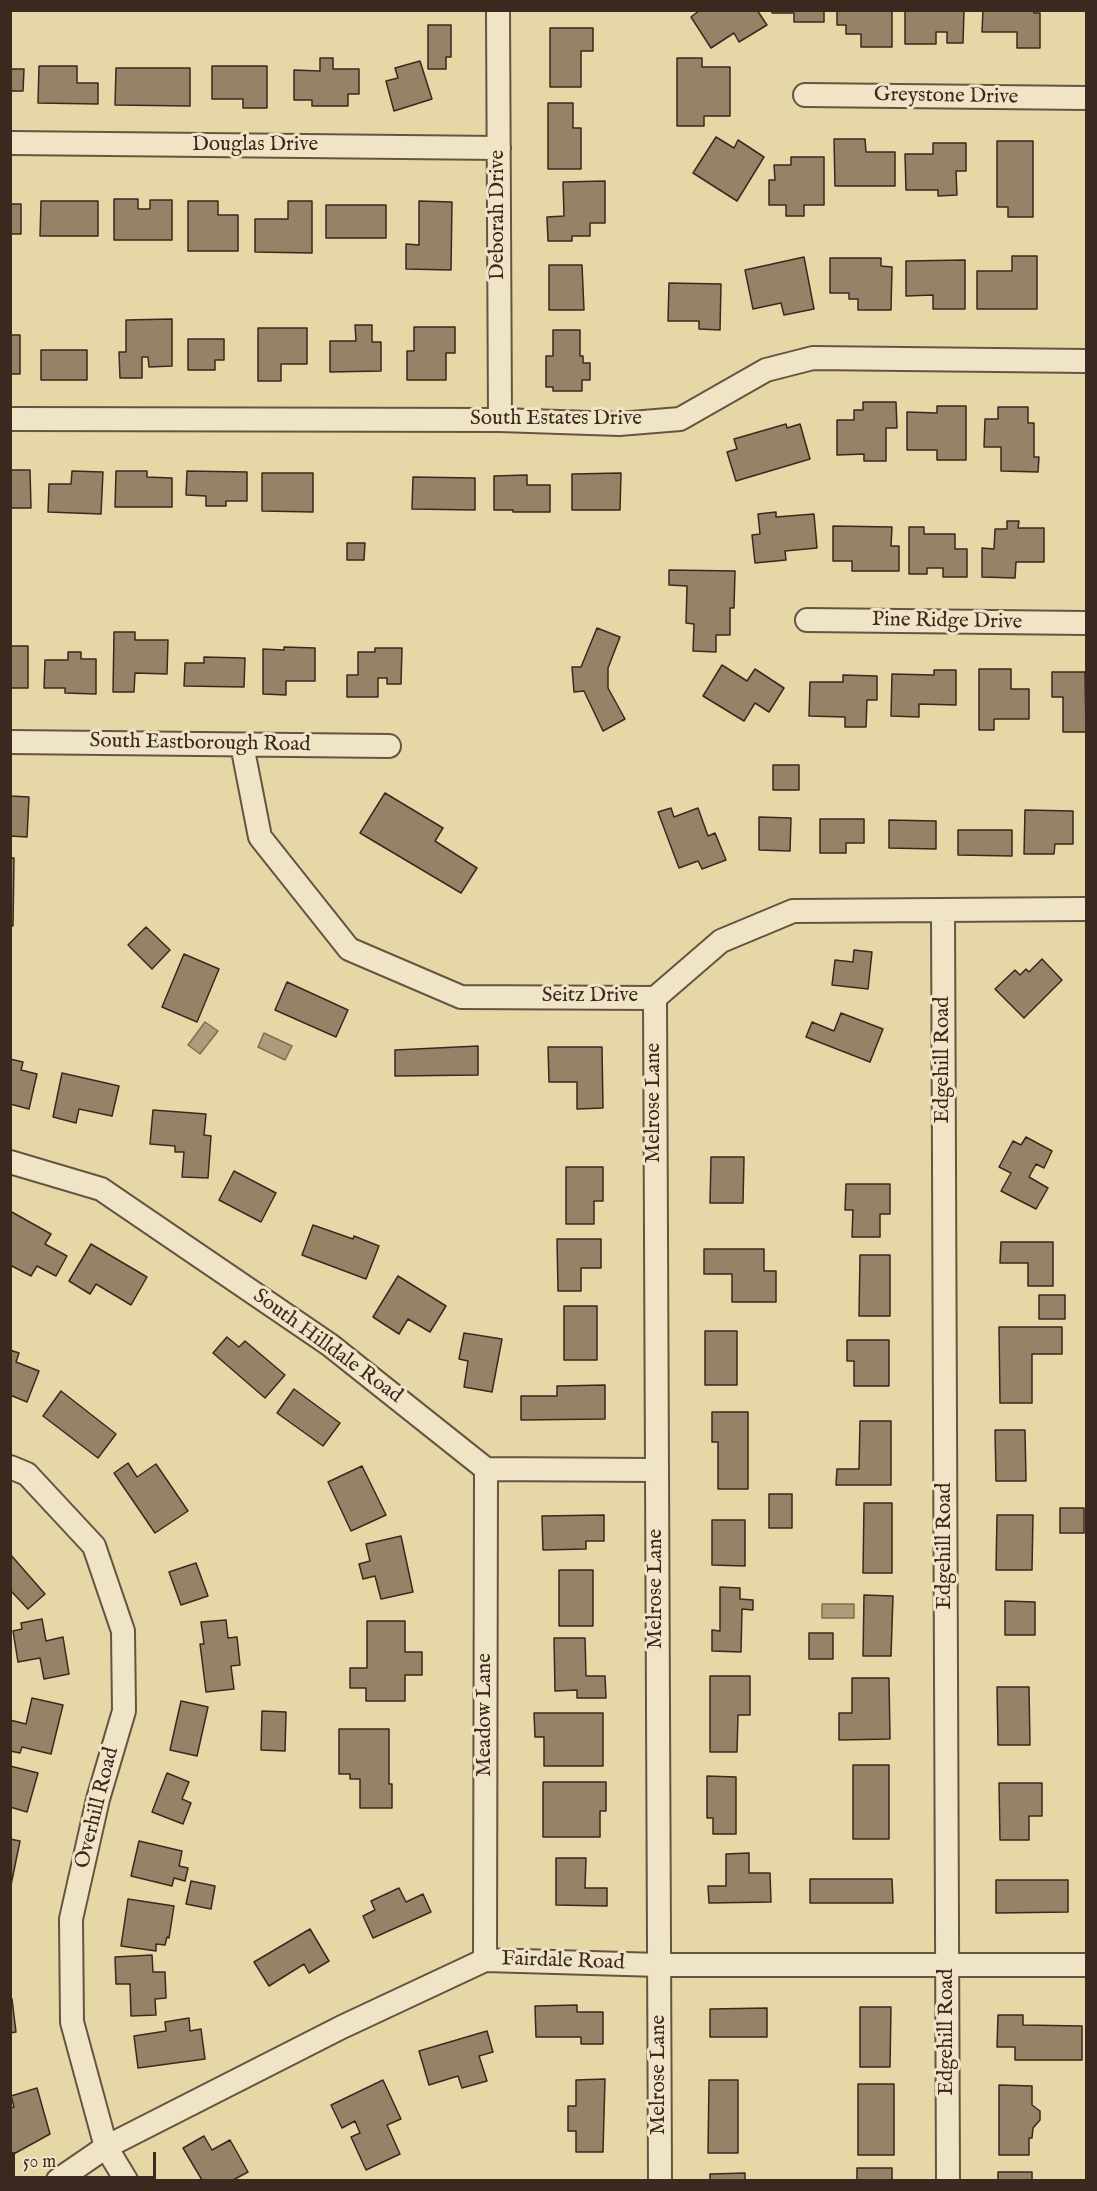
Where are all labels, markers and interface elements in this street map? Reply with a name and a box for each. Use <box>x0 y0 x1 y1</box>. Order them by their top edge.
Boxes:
street label: Greystone Drive <box>874 83 1018 111</box>
street label: Douglas Drive <box>192 133 318 159</box>
street label: Deborah Drive <box>486 150 512 280</box>
street label: South Estates Drive <box>470 407 642 433</box>
street label: Pine Ridge Drive <box>872 608 1022 636</box>
street label: South Eastborough Road <box>89 729 311 759</box>
street label: Seitz Drive <box>542 984 638 1010</box>
street label: Edgehill Road <box>931 996 957 1124</box>
street label: Melrose Lane <box>642 1043 668 1163</box>
street label: South Hilldale Road <box>247 1284 407 1410</box>
street label: Edgehill Road <box>933 1482 959 1610</box>
street label: Melrose Lane <box>644 1529 670 1649</box>
street label: Meadow Lane <box>473 1653 499 1777</box>
street label: Overhill Road <box>71 1745 125 1871</box>
street label: Fairdale Road <box>501 1947 625 1977</box>
street label: Edgehill Road <box>935 1968 961 2096</box>
street label: Melrose Lane <box>647 2015 673 2135</box>
scale bar <box>15 2140 159 2178</box>
text: 50 m <box>23 2151 56 2174</box>

